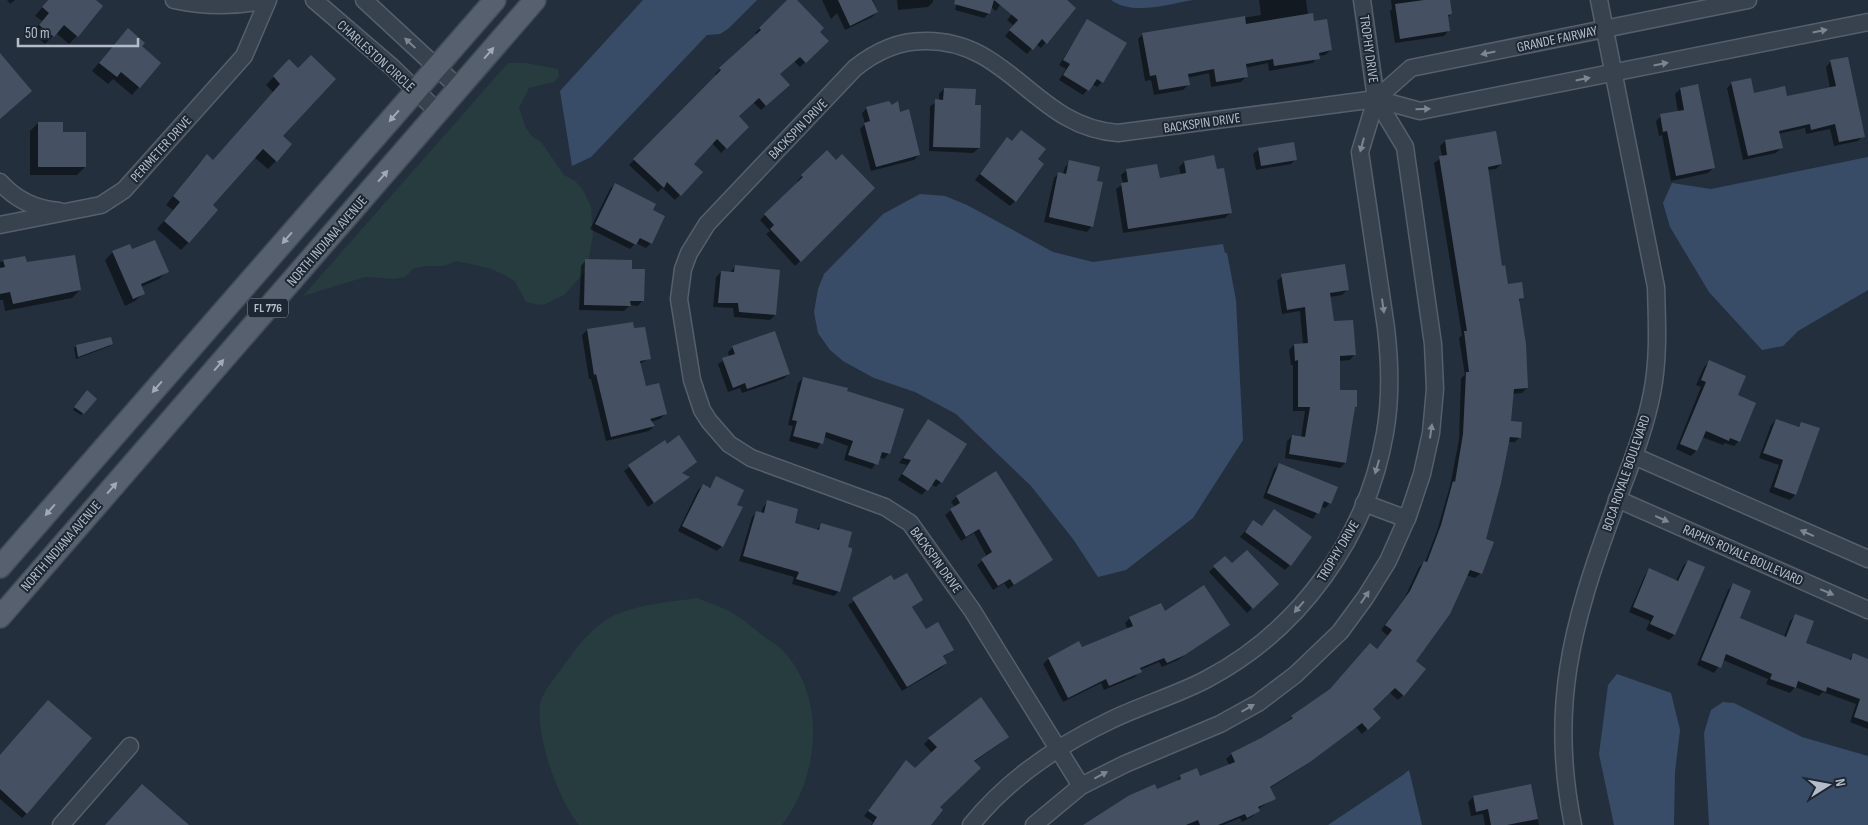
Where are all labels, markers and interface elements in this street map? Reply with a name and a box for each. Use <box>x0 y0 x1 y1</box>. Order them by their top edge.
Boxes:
street label: TROPHY DRIVE <box>1356 14 1382 84</box>
scale bar <box>18 15 138 47</box>
street label: CHARLESTON CIRCLE <box>334 17 419 95</box>
street label: GRANDE FAIRWAY <box>1515 22 1599 56</box>
text: 50 m <box>25 24 50 43</box>
one-way arrow <box>1813 27 1829 35</box>
one-way arrow <box>405 37 417 49</box>
one-way arrow <box>483 48 495 60</box>
one-way arrow <box>1481 49 1496 57</box>
one-way arrow <box>1654 59 1670 67</box>
one-way arrow <box>1575 75 1591 83</box>
street label: BACKSPIN DRIVE <box>765 95 831 163</box>
one-way arrow <box>1416 105 1432 113</box>
one-way arrow <box>388 109 399 122</box>
street label: BACKSPIN DRIVE <box>1162 109 1242 137</box>
street label: PERIMETER DRIVE <box>127 112 195 186</box>
one-way arrow <box>1358 138 1366 153</box>
one-way arrow <box>377 170 388 183</box>
street label: NORTH INDIANA AVENUE <box>283 192 371 290</box>
one-way arrow <box>281 232 293 244</box>
road number: FL 776 <box>248 298 288 318</box>
one-way arrow <box>1379 298 1387 314</box>
one-way arrow <box>213 359 224 372</box>
one-way arrow <box>151 381 163 393</box>
street label: BOCA ROYALE BOULEVARD <box>1598 413 1654 533</box>
one-way arrow <box>1427 423 1435 439</box>
one-way arrow <box>1372 459 1380 474</box>
one-way arrow <box>106 482 118 494</box>
street label: NORTH INDIANA AVENUE <box>17 497 105 595</box>
one-way arrow <box>44 503 56 515</box>
one-way arrow <box>1655 515 1669 523</box>
street label: TROPHY DRIVE <box>1313 517 1363 585</box>
street label: RAPHIS ROYALE BOULEVARD <box>1680 521 1806 589</box>
street label: BACKSPIN DRIVE <box>906 524 966 597</box>
one-way arrow <box>1800 528 1814 536</box>
one-way arrow <box>1820 588 1834 596</box>
one-way arrow <box>1360 591 1370 604</box>
one-way arrow <box>1293 601 1305 613</box>
one-way arrow <box>1242 704 1255 713</box>
north arrow <box>1803 760 1853 810</box>
one-way arrow <box>1093 771 1108 779</box>
text: N <box>1831 777 1849 788</box>

